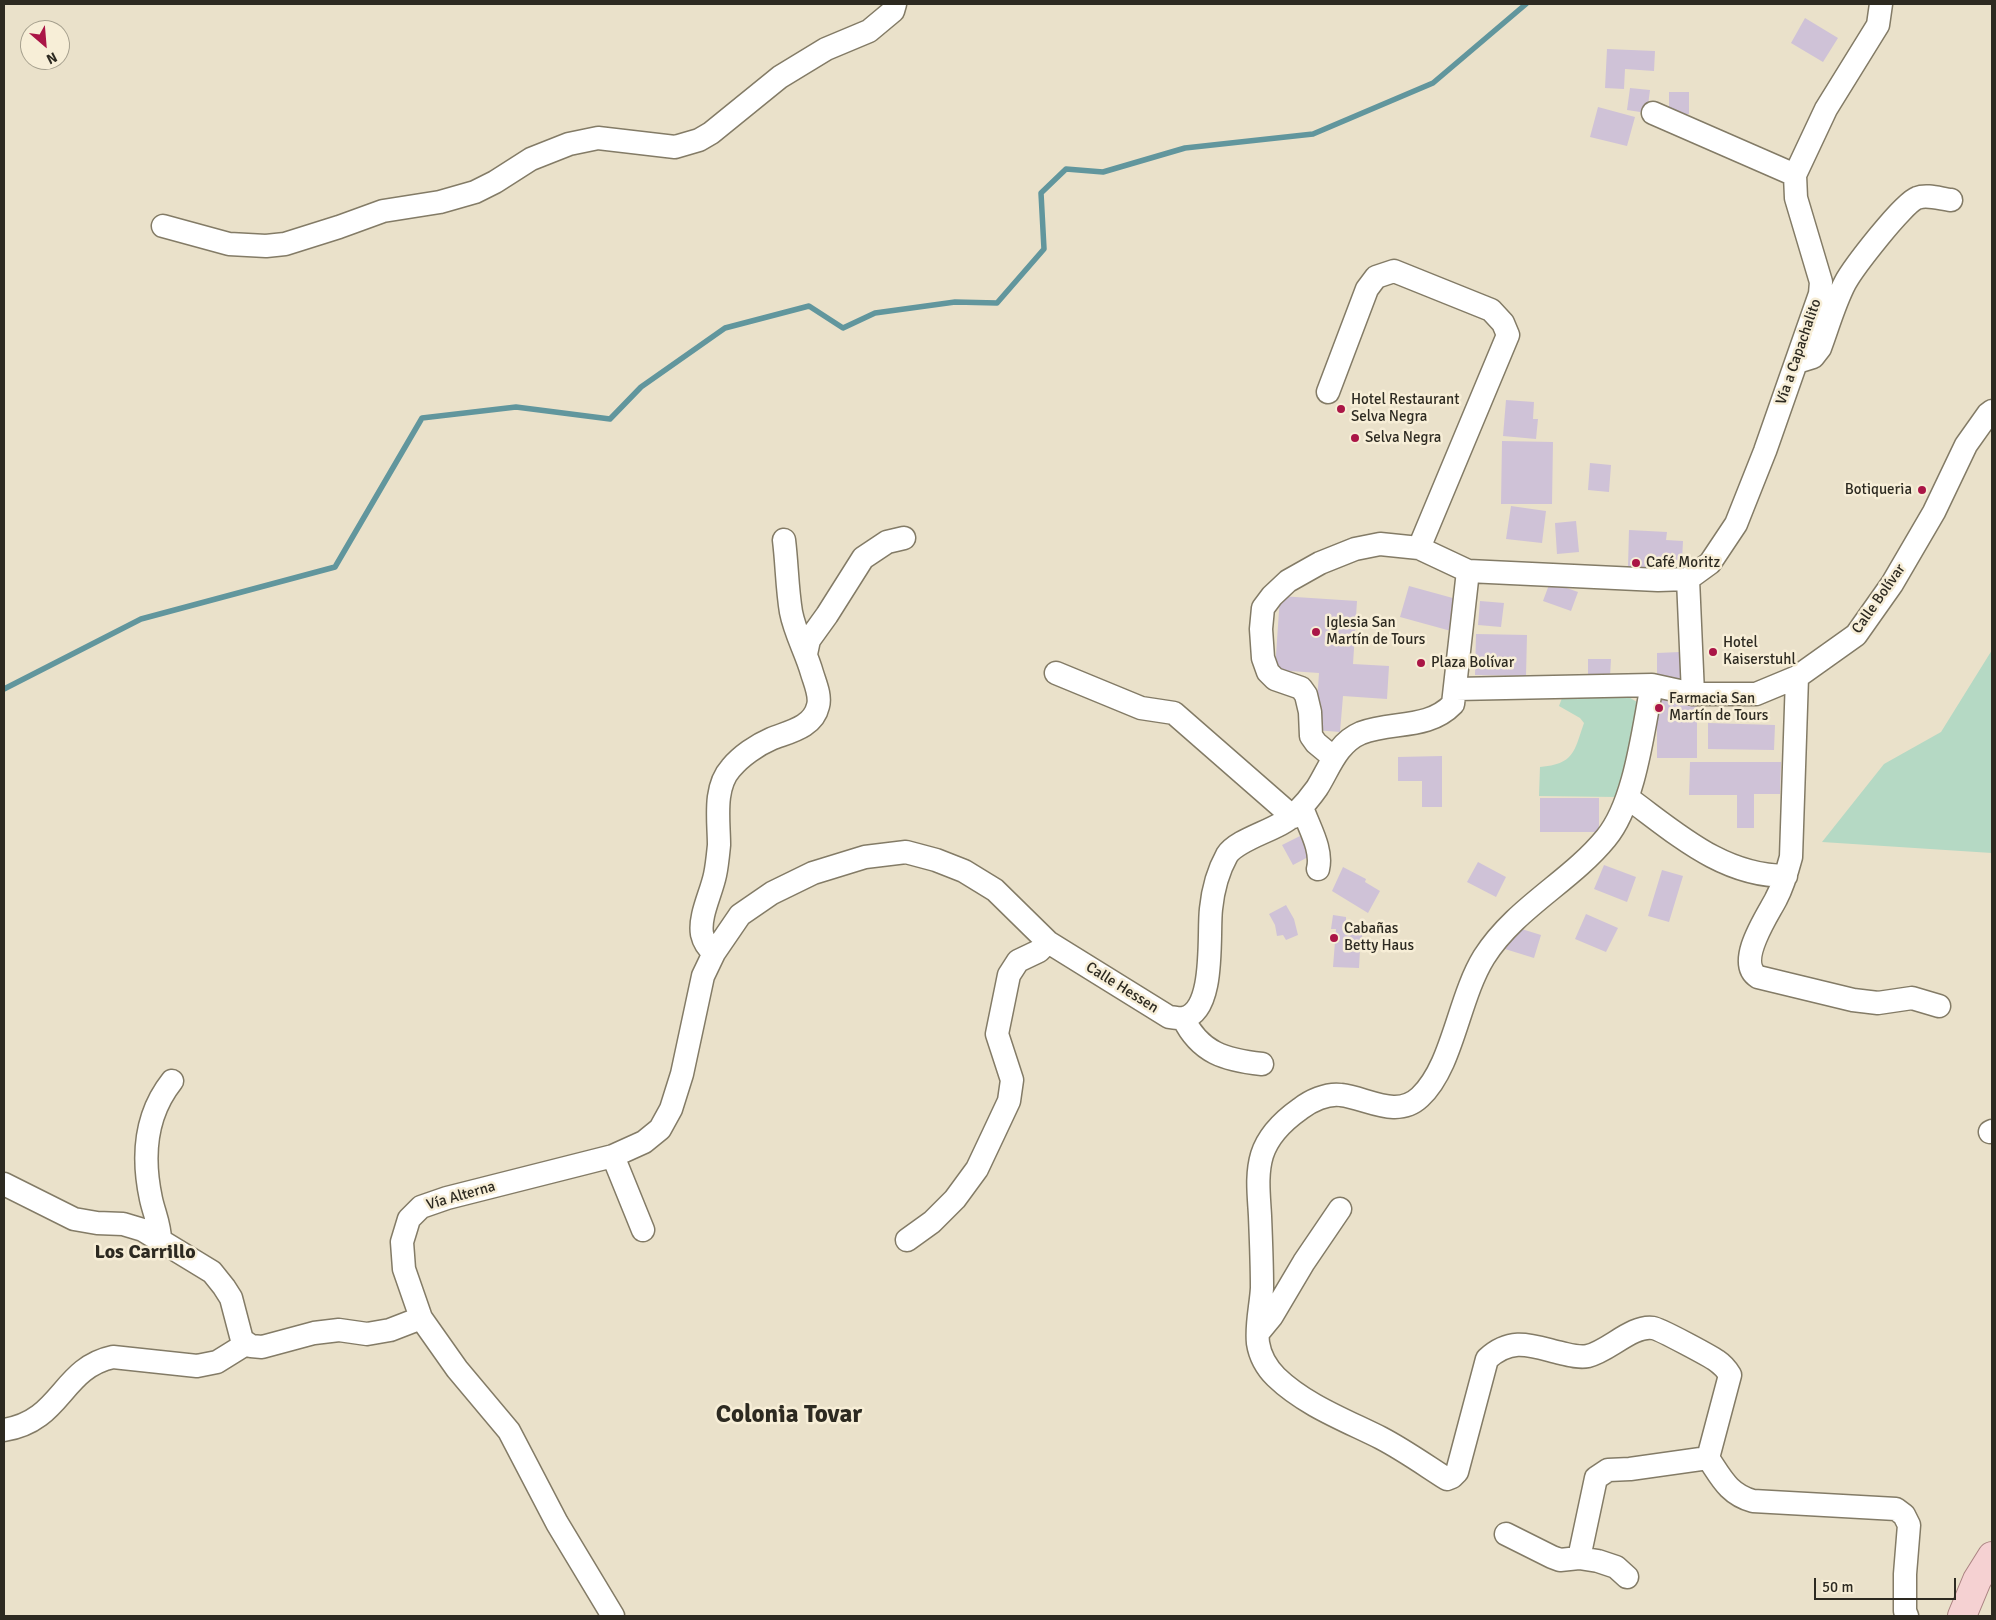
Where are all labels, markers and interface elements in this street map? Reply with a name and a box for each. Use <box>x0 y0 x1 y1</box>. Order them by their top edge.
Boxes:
north arrow <box>20 20 70 70</box>
text: N <box>43 48 60 68</box>
street label: Vía a Capachalito <box>1772 297 1826 407</box>
place label: Hotel Restaurant Selva Negra <box>1351 391 1459 426</box>
marker: Hotel Restaurant Selva Negra <box>1335 403 1347 415</box>
place label: Selva Negra <box>1365 429 1441 447</box>
marker: Selva Negra <box>1349 432 1361 444</box>
place label: Botiqueria <box>1845 481 1912 499</box>
marker: Botiqueria <box>1916 484 1928 496</box>
place label: Café Moritz <box>1646 554 1720 572</box>
marker: Café Moritz <box>1630 557 1642 569</box>
street label: Calle Bolívar <box>1848 561 1910 637</box>
place label: Iglesia San Martín de Tours <box>1326 614 1425 649</box>
marker: Iglesia San Martín de Tours <box>1310 626 1322 638</box>
place label: Hotel Kaiserstuhl <box>1723 634 1796 669</box>
marker: Hotel Kaiserstuhl <box>1707 646 1719 658</box>
place label: Plaza Bolívar <box>1431 654 1514 672</box>
marker: Plaza Bolívar <box>1415 657 1427 669</box>
place label: Farmacia San Martín de Tours <box>1669 690 1768 725</box>
marker: Farmacia San Martín de Tours <box>1653 702 1665 714</box>
place label: Cabañas Betty Haus <box>1344 920 1414 955</box>
marker: Cabañas Betty Haus <box>1328 932 1340 944</box>
street label: Calle Hessen <box>1082 959 1162 1017</box>
street label: Vía Alterna <box>425 1178 497 1214</box>
district label: Los Carrillo <box>94 1241 196 1265</box>
district label: Colonia Tovar <box>716 1400 862 1430</box>
scale bar <box>1816 1568 1958 1600</box>
text: 50 m <box>1822 1578 1853 1596</box>

